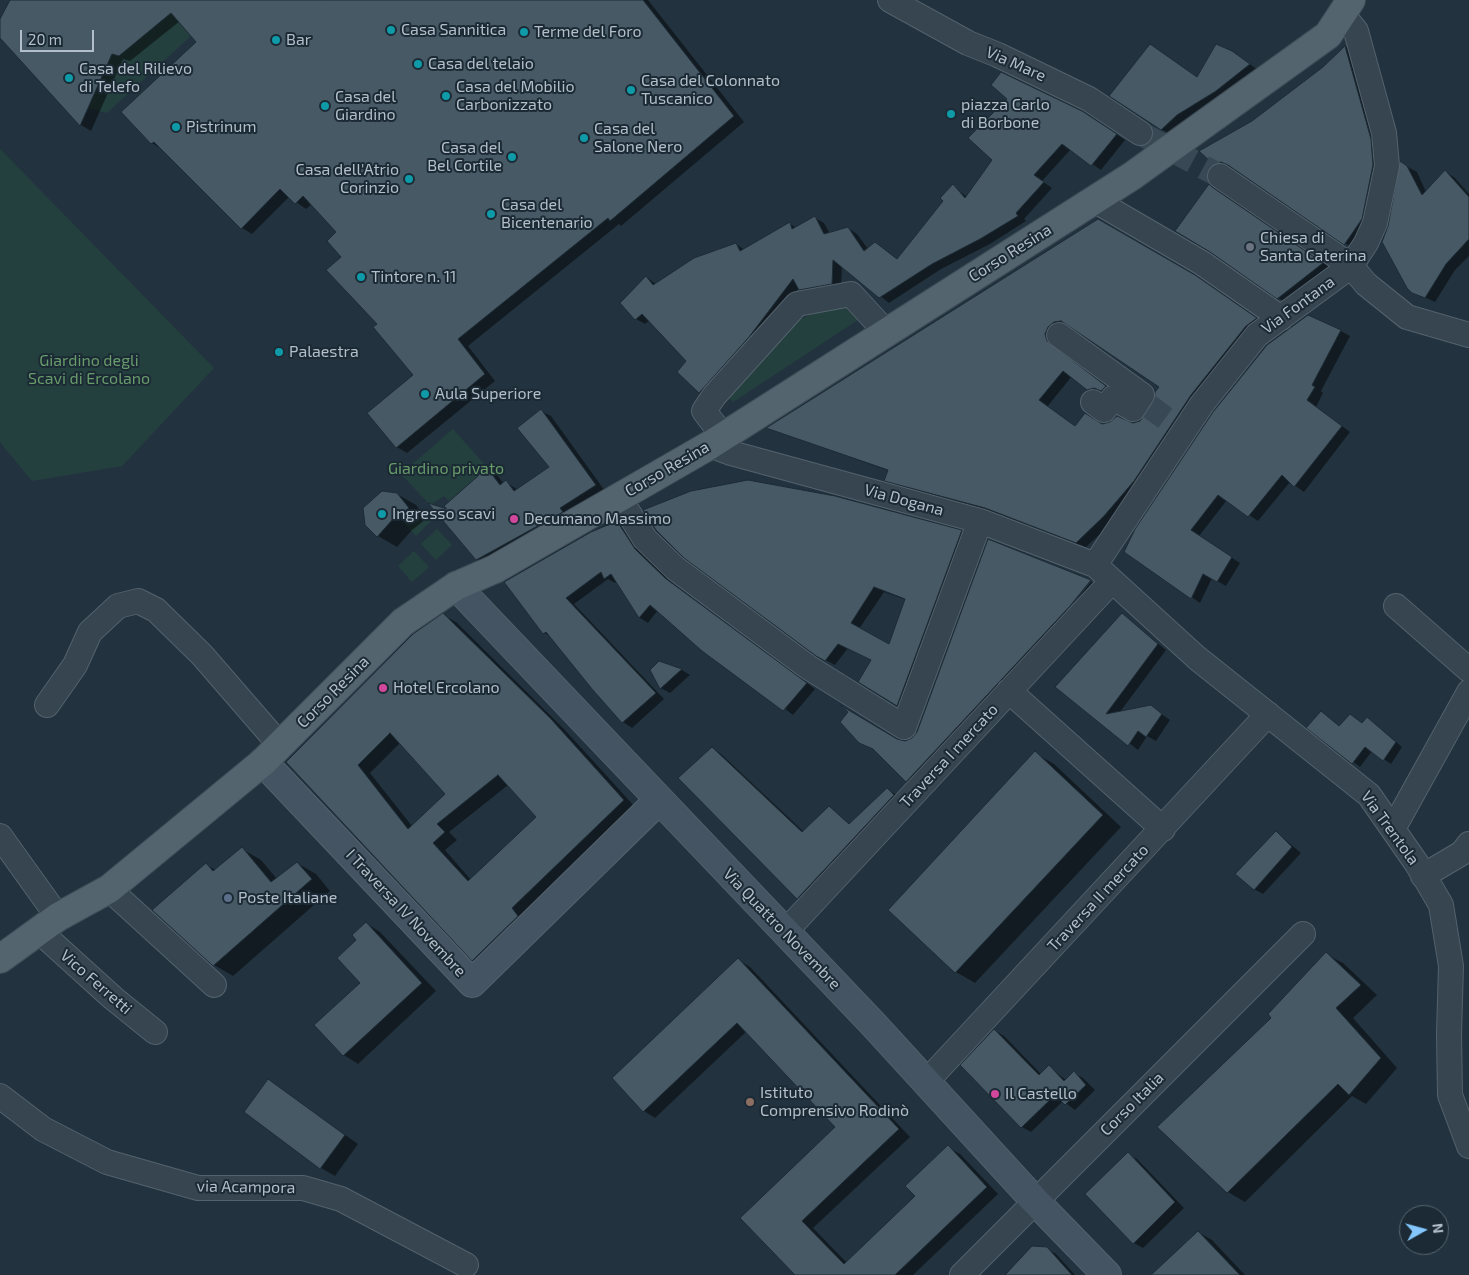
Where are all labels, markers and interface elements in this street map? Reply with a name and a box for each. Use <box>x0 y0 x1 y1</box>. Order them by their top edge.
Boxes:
scale bar <box>22 20 96 52</box>
place label: Casa Sannitica <box>401 20 506 40</box>
place label: Terme del Foro <box>534 22 642 42</box>
marker: Casa Sannitica <box>385 24 397 36</box>
marker: Terme del Foro <box>518 26 530 38</box>
text: 20 m <box>28 30 62 48</box>
place label: Bar <box>286 30 311 50</box>
marker: Bar <box>270 34 282 46</box>
street label: Via Mare <box>983 42 1049 86</box>
place label: Casa del telaio <box>428 54 534 74</box>
marker: Casa del telaio <box>412 58 424 70</box>
place label: Casa del Rilievo di Telefo <box>79 59 192 97</box>
place label: Casa del Colonnato Tuscanico <box>641 71 780 109</box>
marker: Casa del Rilievo di Telefo <box>63 72 75 84</box>
place label: Casa del Mobilio Carbonizzato <box>456 77 574 115</box>
marker: Casa del Colonnato Tuscanico <box>625 84 637 96</box>
place label: Casa del Giardino <box>335 87 396 125</box>
marker: Casa del Mobilio Carbonizzato <box>440 90 452 102</box>
place label: piazza Carlo di Borbone <box>961 95 1050 133</box>
marker: Casa del Giardino <box>319 100 331 112</box>
marker: piazza Carlo di Borbone <box>945 108 957 120</box>
place label: Pistrinum <box>186 117 256 137</box>
place label: Casa del Salone Nero <box>594 119 682 157</box>
marker: Pistrinum <box>170 121 182 133</box>
marker: Casa del Salone Nero <box>578 132 590 144</box>
place label: Casa del Bel Cortile <box>427 138 502 176</box>
marker: Casa del Bel Cortile <box>506 151 518 163</box>
place label: Casa dell'Atrio Corinzio <box>296 160 399 198</box>
marker: Casa dell'Atrio Corinzio <box>403 173 415 185</box>
place label: Casa del Bicentenario <box>501 195 593 233</box>
marker: Casa del Bicentenario <box>485 208 497 220</box>
street label: Corso Resina <box>965 220 1055 286</box>
place label: Chiesa di Santa Caterina <box>1260 228 1367 266</box>
marker: Chiesa di Santa Caterina <box>1244 241 1256 253</box>
place label: Tintore n. 11 <box>371 267 456 287</box>
marker: Tintore n. 11 <box>355 271 367 283</box>
street label: Via Fontana <box>1258 272 1338 338</box>
place label: Palaestra <box>289 342 359 362</box>
marker: Palaestra <box>273 346 285 358</box>
park label: Giardino degli Scavi di Ercolano <box>28 351 150 389</box>
place label: Aula Superiore <box>435 384 541 404</box>
marker: Aula Superiore <box>419 388 431 400</box>
street label: Corso Resina <box>622 437 712 501</box>
park label: Giardino privato <box>388 459 504 479</box>
street label: Via Dogana <box>862 480 946 520</box>
place label: Ingresso scavi <box>392 504 495 524</box>
marker: Ingresso scavi <box>376 508 388 520</box>
place label: Decumano Massimo <box>524 509 671 529</box>
marker: Decumano Massimo <box>508 513 520 525</box>
street label: Corso Resina <box>293 652 373 732</box>
place label: Hotel Ercolano <box>393 678 500 698</box>
marker: Hotel Ercolano <box>377 682 389 694</box>
street label: Traversa I mercato <box>896 700 1002 812</box>
street label: Via Trentola <box>1357 787 1423 869</box>
street label: Traversa II mercato <box>1043 840 1153 956</box>
street label: I Traversa IV Novembre <box>342 845 470 981</box>
street label: Via Quattro Novembre <box>719 864 845 994</box>
place label: Poste Italiane <box>238 888 337 908</box>
marker: Poste Italiane <box>222 892 234 904</box>
street label: Vico Ferretti <box>56 946 136 1018</box>
street label: Corso Italia <box>1096 1068 1168 1140</box>
place label: Istituto Comprensivo Rodinò <box>760 1083 909 1121</box>
place label: Il Castello <box>1005 1084 1077 1104</box>
marker: Il Castello <box>989 1088 1001 1100</box>
marker: Istituto Comprensivo Rodinò <box>744 1096 756 1108</box>
street label: via Acampora <box>196 1177 296 1197</box>
north arrow <box>1399 1205 1449 1255</box>
text: N <box>1429 1222 1447 1234</box>

